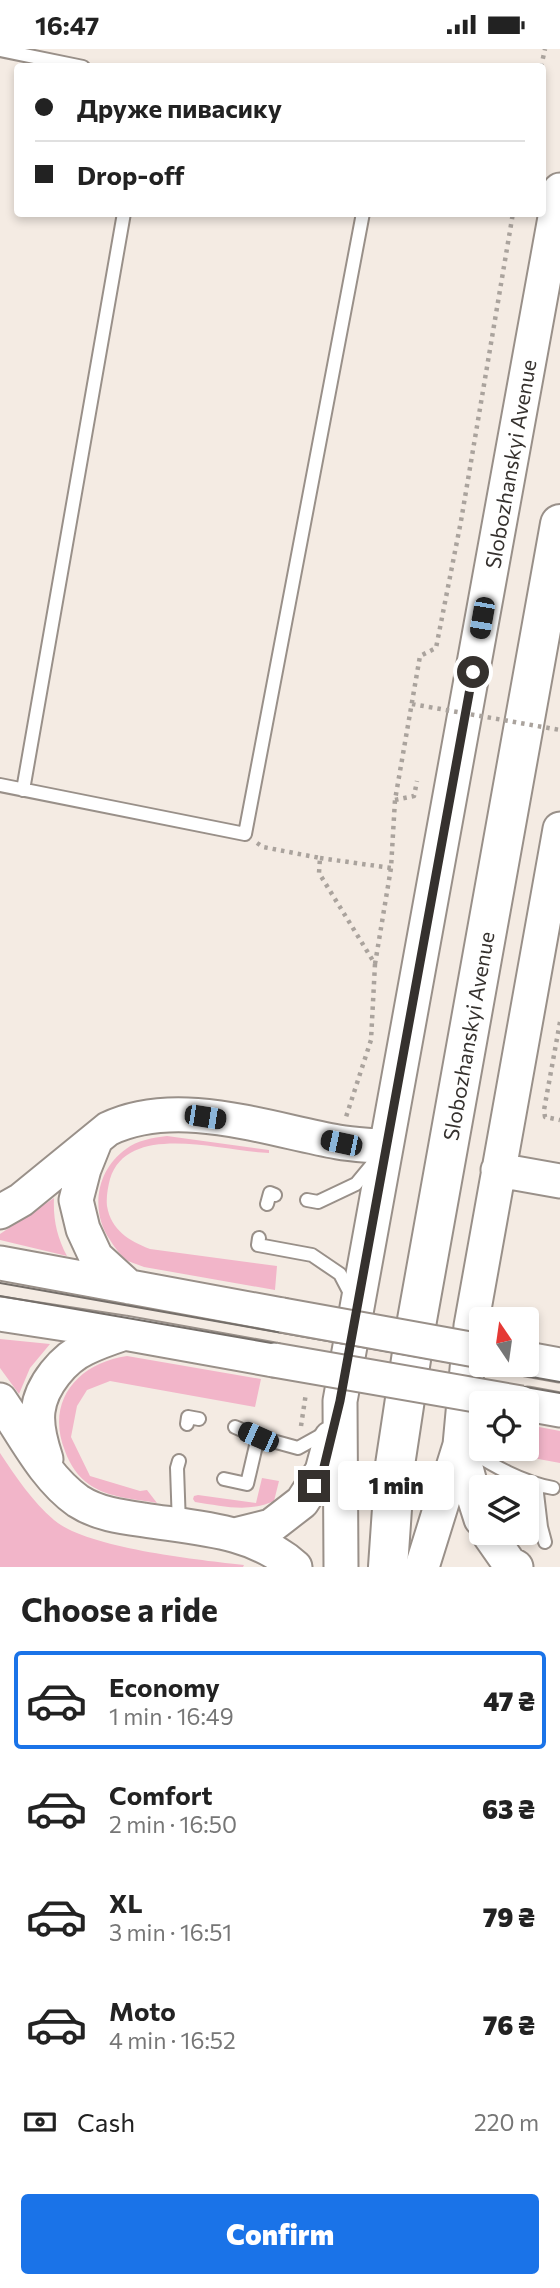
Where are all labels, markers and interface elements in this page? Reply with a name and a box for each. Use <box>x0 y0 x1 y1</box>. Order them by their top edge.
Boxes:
text: 16:47 <box>35 9 99 40</box>
text: Друже пивасику <box>77 92 282 123</box>
text: Drop-off <box>77 159 184 190</box>
street label: Slobozhanskyi Avenue <box>479 358 541 570</box>
car <box>469 595 496 641</box>
route start <box>457 656 489 688</box>
street label: Slobozhanskyi Avenue <box>437 930 499 1142</box>
car <box>183 1103 228 1131</box>
car <box>319 1128 364 1158</box>
north arrow <box>469 1307 539 1377</box>
map controls <box>469 1307 539 1545</box>
button: locate <box>469 1391 539 1461</box>
car <box>235 1419 282 1455</box>
callout: 1 min <box>338 1461 454 1511</box>
route end <box>298 1470 330 1502</box>
text: 1 min <box>368 1471 424 1499</box>
button: layers <box>469 1475 539 1545</box>
text: Choose a ride <box>21 1589 218 1629</box>
icon: car <box>25 1669 88 1732</box>
text: Economy <box>109 1671 220 1702</box>
text: 47 ₴ <box>483 1685 535 1716</box>
text: 1 min · 16:49 <box>109 1702 234 1730</box>
icon: car <box>25 1777 88 1840</box>
text: Comfort <box>109 1779 212 1810</box>
text: 63 ₴ <box>482 1793 535 1824</box>
text: 2 min · 16:50 <box>109 1810 237 1838</box>
icon: car <box>25 1885 88 1948</box>
text: XL <box>109 1887 143 1918</box>
text: 79 ₴ <box>483 1901 535 1932</box>
text: 3 min · 16:51 <box>109 1918 232 1946</box>
icon: car <box>25 1993 88 2056</box>
text: Moto <box>109 1995 176 2026</box>
text: 76 ₴ <box>483 2009 535 2040</box>
text: 4 min · 16:52 <box>109 2026 236 2054</box>
icon: cash <box>21 2103 59 2141</box>
text: Cash <box>77 2106 135 2137</box>
text: 220 m <box>474 2108 539 2136</box>
button: Confirm <box>21 2194 539 2274</box>

